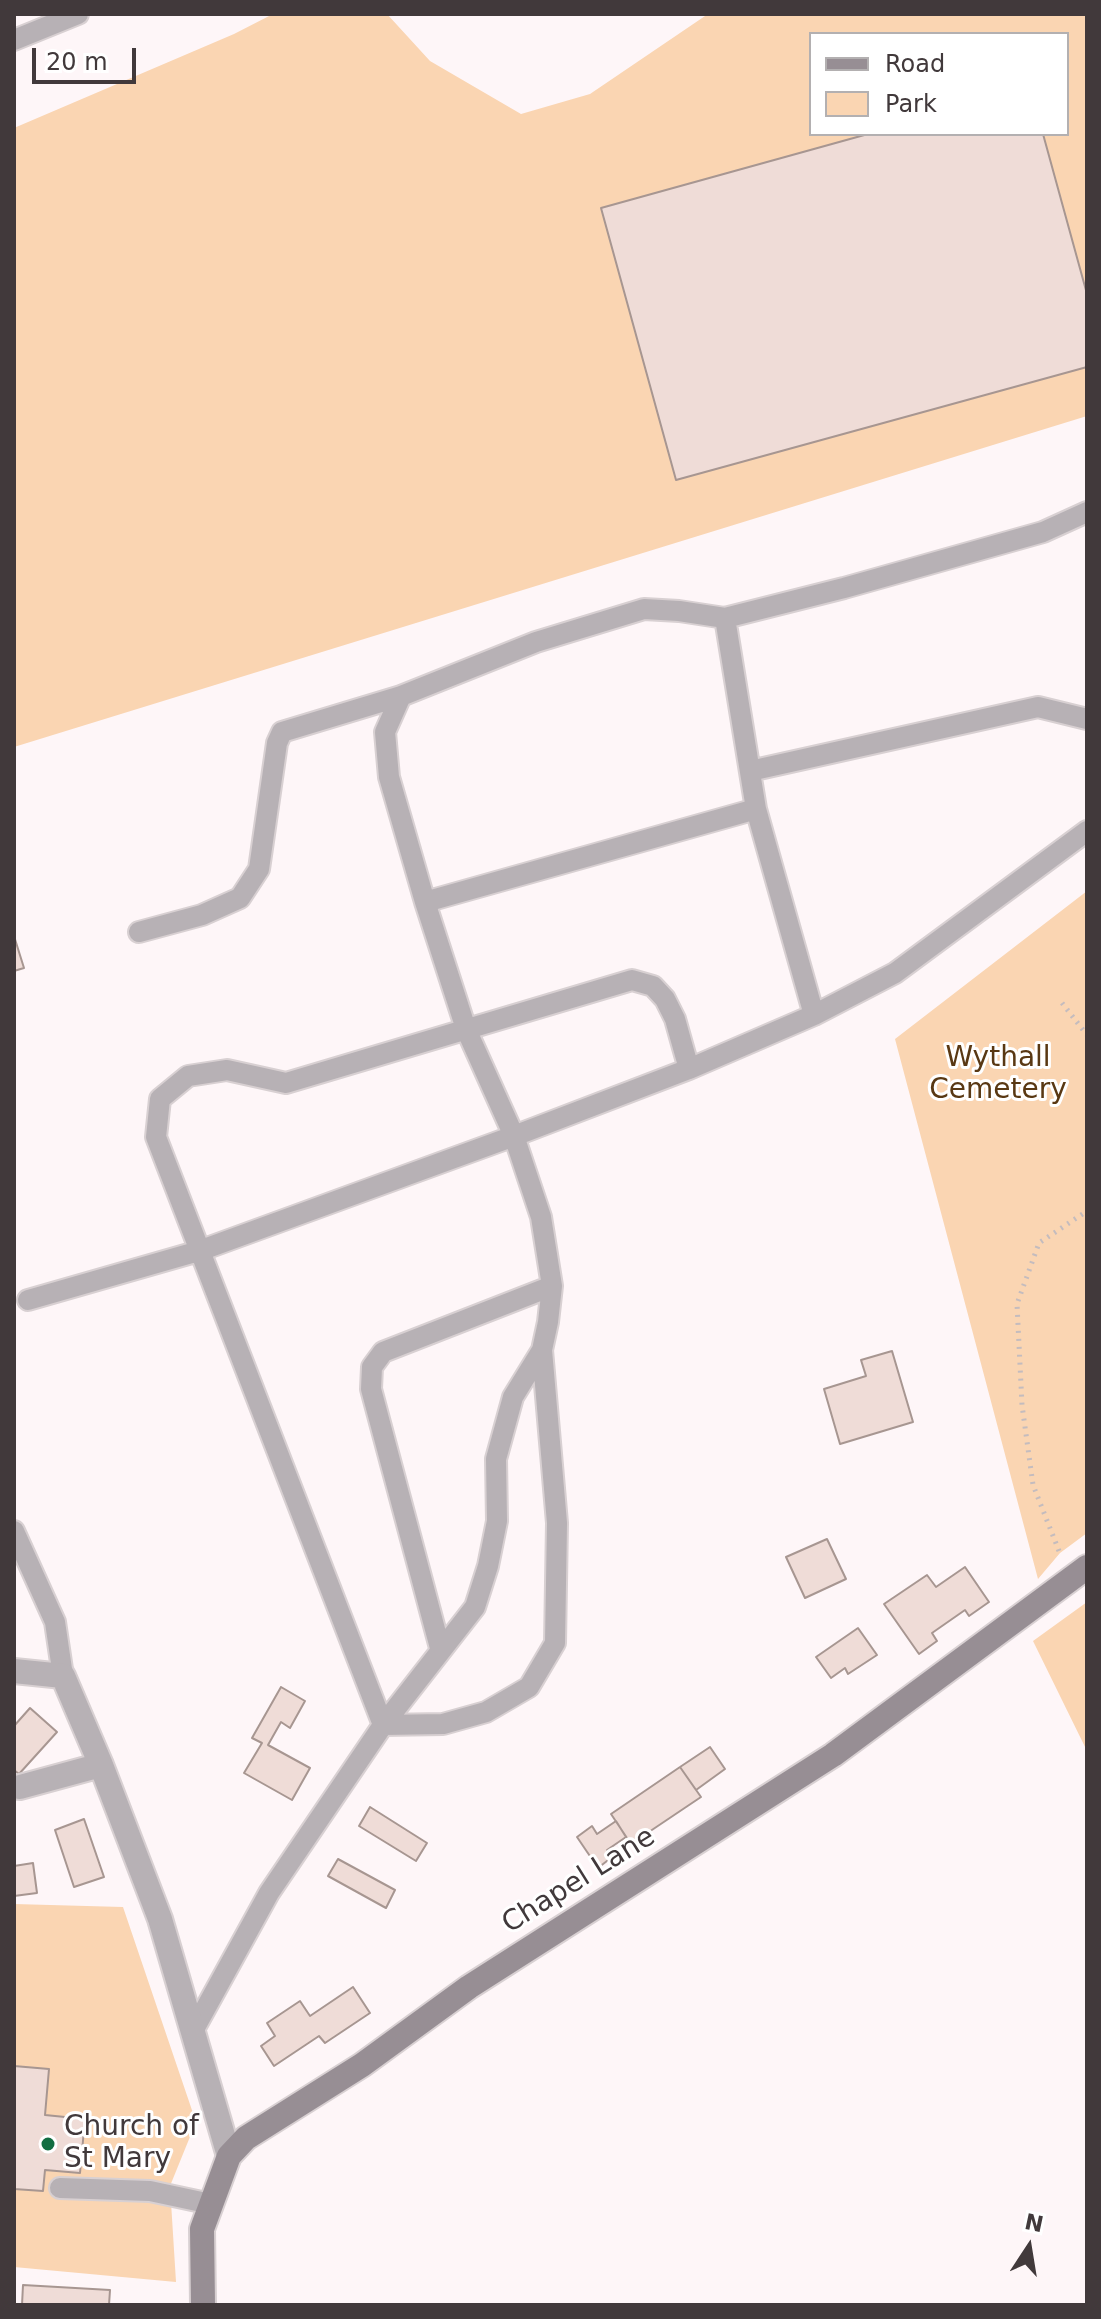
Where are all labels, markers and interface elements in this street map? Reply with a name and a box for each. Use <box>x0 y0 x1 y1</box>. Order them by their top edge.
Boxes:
scale bar <box>36 32 140 82</box>
legend <box>809 32 1069 136</box>
text: 20 m <box>46 48 108 76</box>
text: Road <box>885 50 945 78</box>
text: Park <box>885 90 937 118</box>
park label: Wythall Cemetery <box>929 1042 1067 1108</box>
street label: Chapel Lane <box>496 1821 662 1941</box>
place label: Church of St Mary <box>64 2111 199 2177</box>
marker: Church of St Mary <box>39 2135 57 2153</box>
north arrow <box>989 2207 1069 2287</box>
text: N <box>1022 2209 1046 2237</box>

